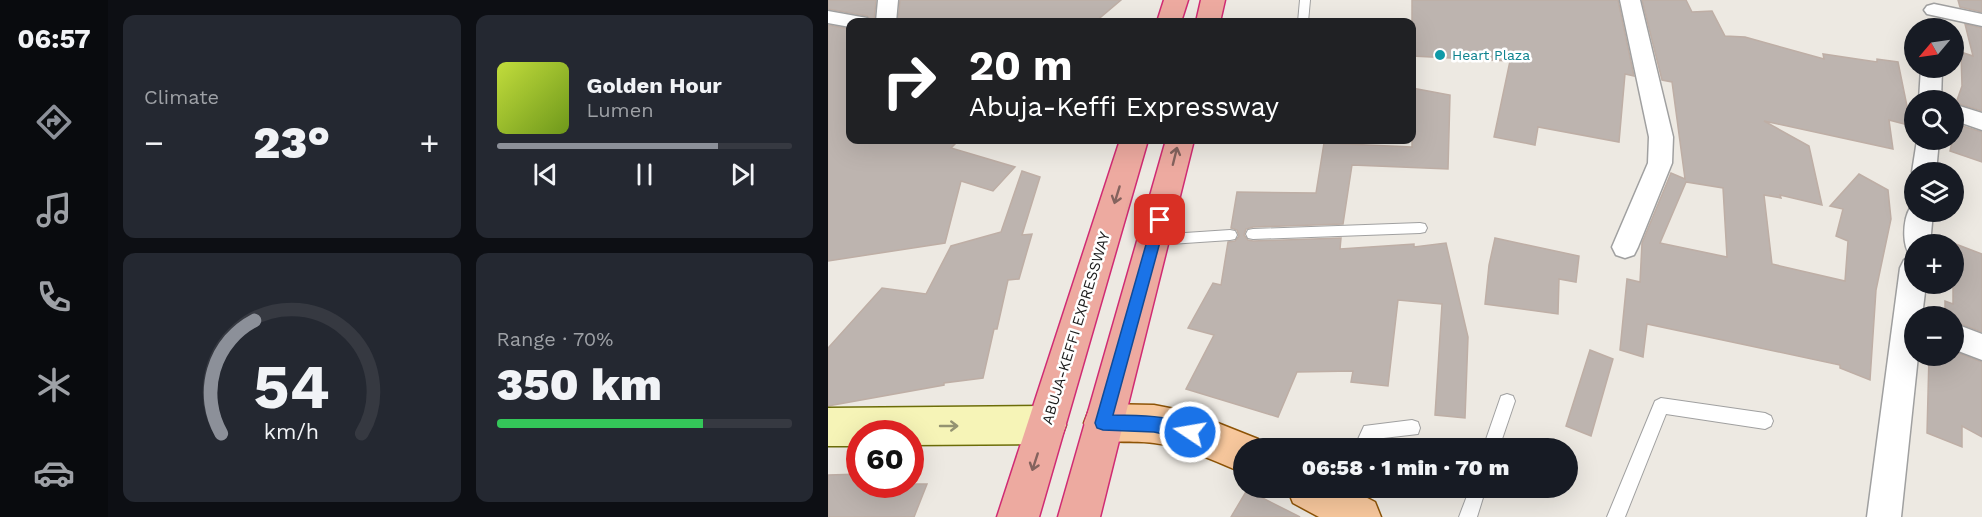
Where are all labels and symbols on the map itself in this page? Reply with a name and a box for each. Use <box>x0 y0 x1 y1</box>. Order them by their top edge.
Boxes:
north arrow <box>1904 18 1964 78</box>
place label: Heart Plaza <box>1452 47 1530 63</box>
marker: Heart Plaza <box>1433 48 1447 62</box>
one-way arrow <box>1170 147 1182 166</box>
one-way arrow <box>1111 185 1122 204</box>
pin <box>1134 194 1185 245</box>
street label: ABUJA-KEFFI EXPRESSWAY <box>1038 229 1114 427</box>
position arrow <box>1158 400 1222 464</box>
speed limit sign: 60 <box>846 420 924 498</box>
one-way arrow <box>939 420 959 432</box>
one-way arrow <box>1029 452 1040 471</box>

